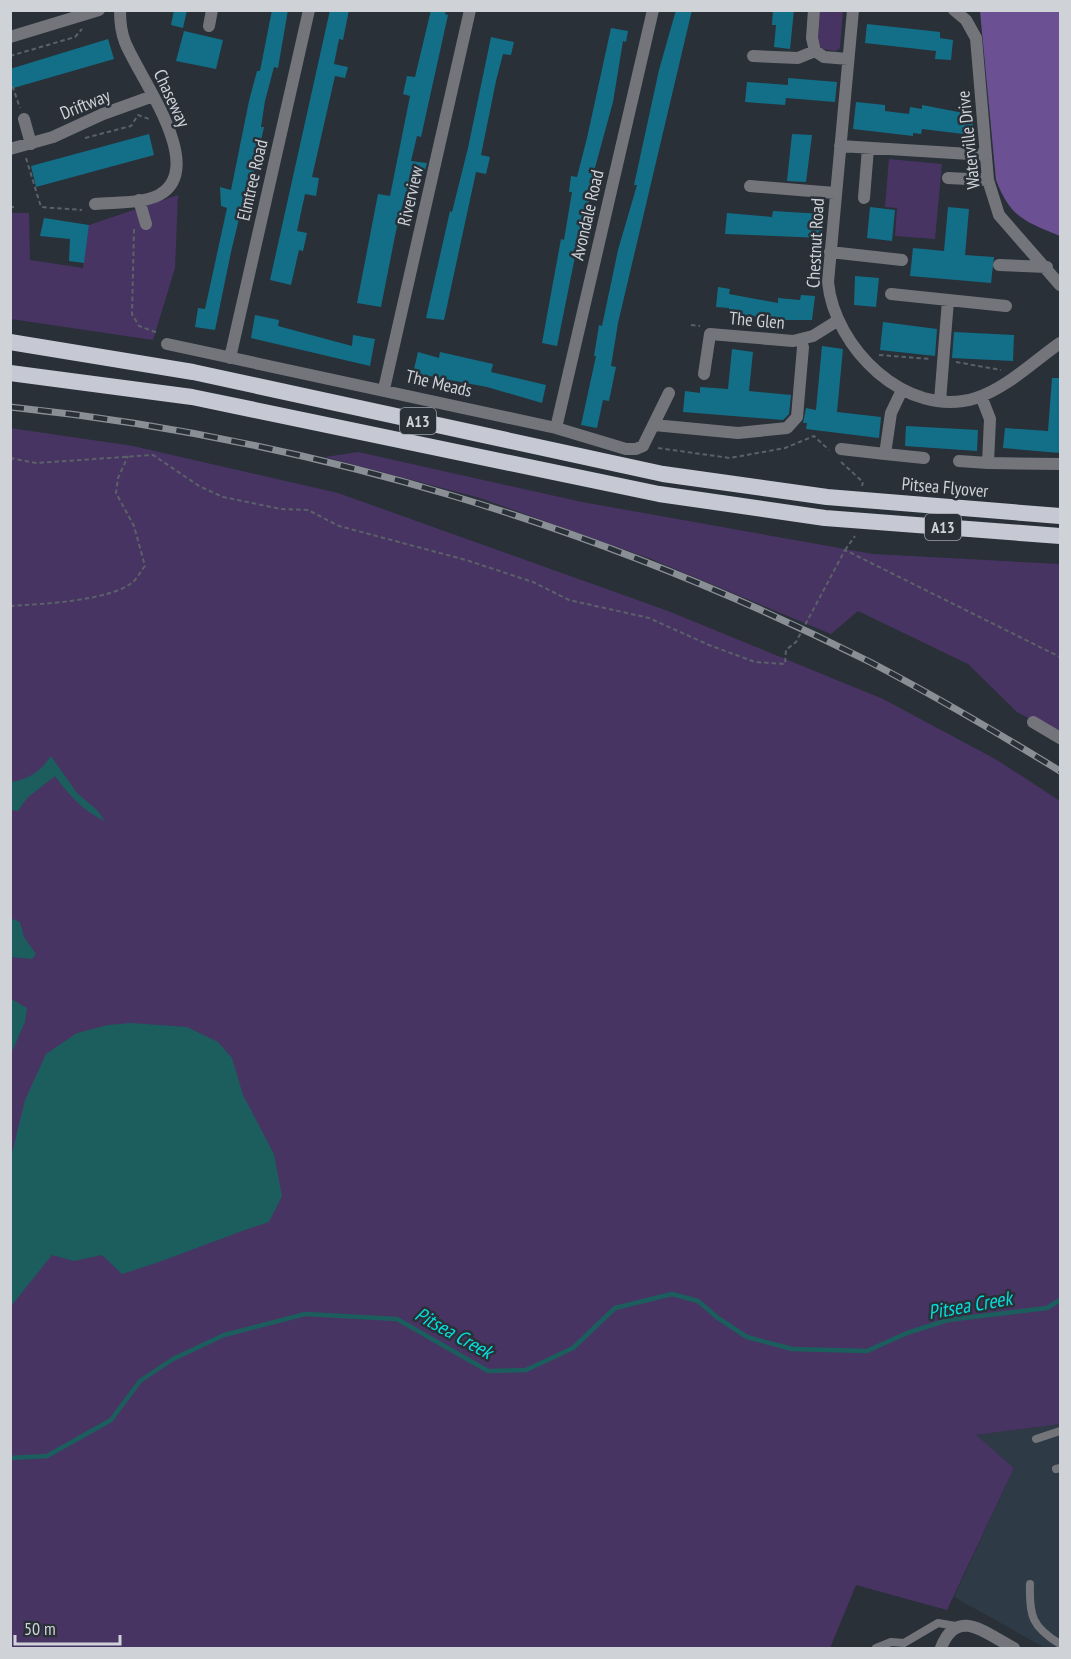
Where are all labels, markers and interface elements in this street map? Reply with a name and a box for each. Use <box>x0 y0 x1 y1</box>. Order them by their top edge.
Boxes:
street label: Chaseway <box>149 65 195 131</box>
street label: Driftway <box>56 83 114 124</box>
street label: Waterville Drive <box>951 90 985 190</box>
street label: Elmtree Road <box>231 137 273 223</box>
street label: Riverview <box>392 163 428 228</box>
street label: Avondale Road <box>565 168 609 262</box>
street label: Chestnut Road <box>801 198 829 288</box>
street label: The Glen <box>728 306 786 334</box>
street label: The Meads <box>404 364 474 402</box>
road number: A13 <box>400 408 436 434</box>
street label: Pitsea Flyover <box>901 472 989 502</box>
road number: A13 <box>925 514 961 540</box>
water label: Pitsea Creek <box>926 1284 1016 1325</box>
water label: Pitsea Creek <box>411 1301 499 1366</box>
scale bar <box>15 1608 120 1646</box>
text: 50 m <box>24 1617 56 1640</box>

